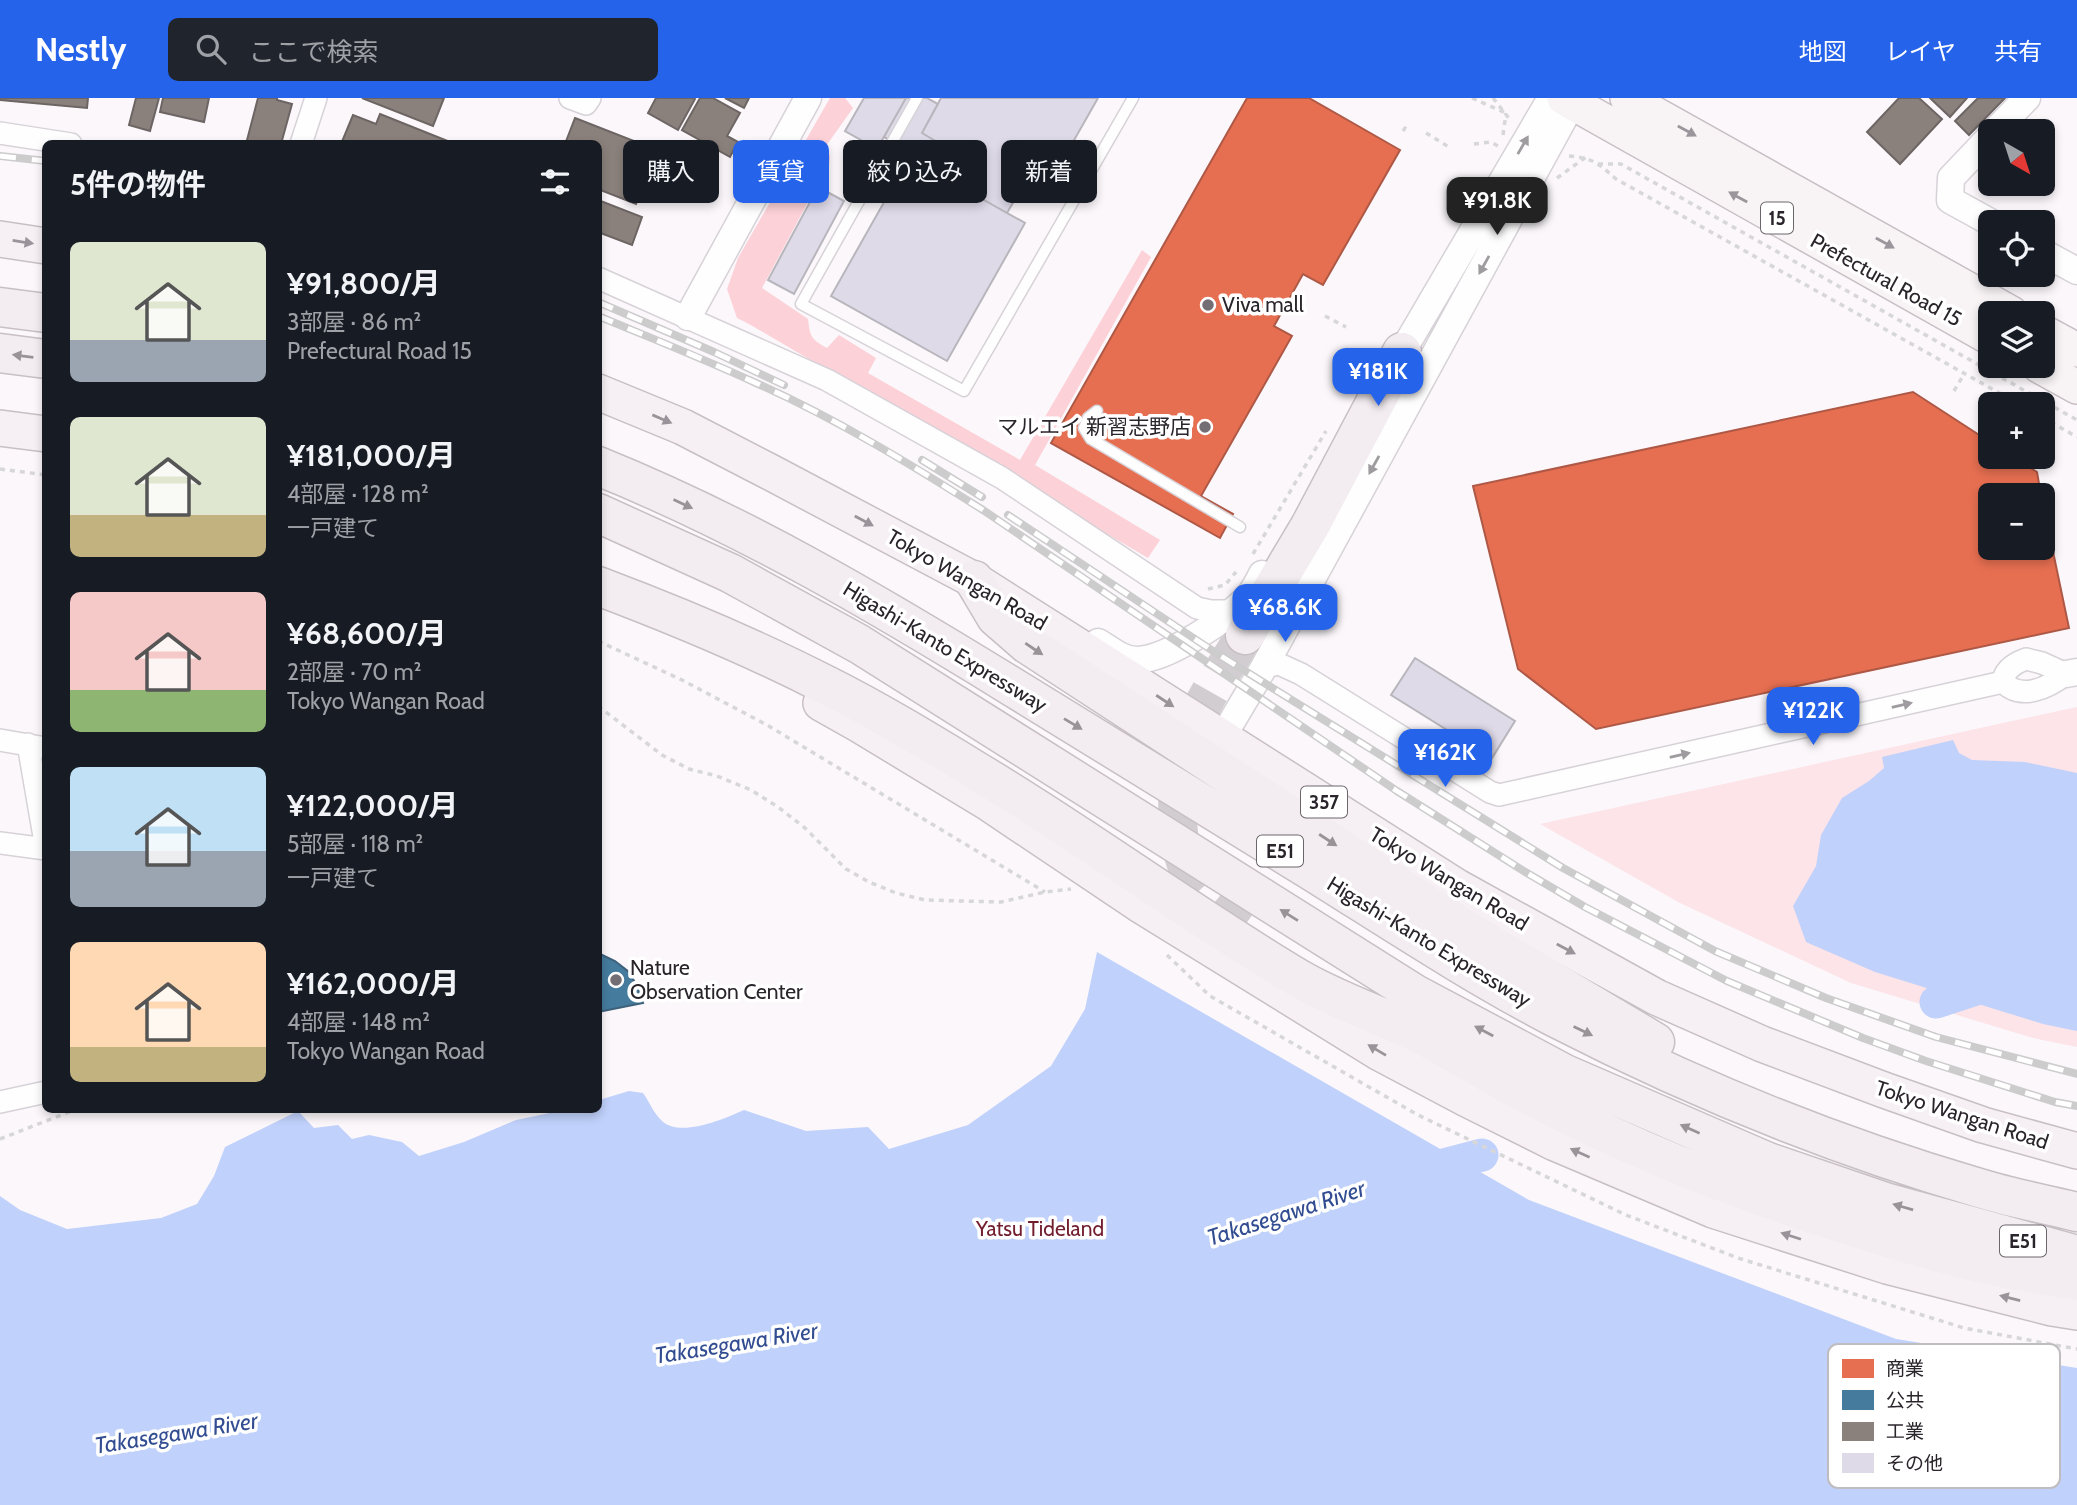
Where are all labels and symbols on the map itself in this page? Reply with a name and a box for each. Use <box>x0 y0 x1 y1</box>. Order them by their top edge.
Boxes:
north arrow <box>1978 119 2054 196</box>
one-way arrow <box>1677 125 1697 137</box>
one-way arrow <box>1517 136 1529 155</box>
pin: ¥91.8K <box>1440 178 1554 237</box>
one-way arrow <box>1728 191 1748 203</box>
road number: 15 <box>1761 202 1793 234</box>
street label: Prefectural Road 15 <box>1806 228 1966 331</box>
one-way arrow <box>12 237 34 248</box>
one-way arrow <box>1876 237 1895 249</box>
one-way arrow <box>1478 256 1490 275</box>
place label: Viva mall <box>1222 292 1304 317</box>
marker: Viva mall <box>1200 297 1216 313</box>
pin: ¥181K <box>1329 348 1427 408</box>
one-way arrow <box>12 351 34 362</box>
one-way arrow <box>651 413 672 424</box>
place label: マルエイ 新習志野店 <box>997 414 1191 439</box>
marker: マルエイ 新習志野店 <box>1197 419 1213 435</box>
one-way arrow <box>1368 455 1380 474</box>
one-way arrow <box>673 498 693 510</box>
one-way arrow <box>855 515 874 527</box>
street label: Tokyo Wangan Road <box>883 524 1052 636</box>
street label: Higashi-Kanto Expressway <box>839 576 1052 718</box>
pin: ¥68.6K <box>1228 584 1342 644</box>
one-way arrow <box>1025 642 1044 655</box>
pin: ¥122K <box>1764 688 1862 747</box>
one-way arrow <box>1155 694 1174 707</box>
one-way arrow <box>1891 699 1913 710</box>
one-way arrow <box>1064 717 1083 730</box>
pin: ¥162K <box>1396 730 1494 789</box>
one-way arrow <box>1669 750 1691 761</box>
road number: 357 <box>1301 786 1347 818</box>
street label: Tokyo Wangan Road <box>1365 821 1533 936</box>
one-way arrow <box>1318 833 1337 846</box>
road number: E51 <box>1257 836 1303 866</box>
street label: Higashi-Kanto Expressway <box>1323 871 1536 1013</box>
one-way arrow <box>1279 909 1299 922</box>
one-way arrow <box>1557 943 1576 955</box>
place label: Nature Observation Center <box>630 955 803 1004</box>
marker: Nature Observation Center <box>608 972 624 988</box>
one-way arrow <box>1573 1025 1593 1036</box>
one-way arrow <box>1474 1026 1494 1038</box>
one-way arrow <box>1367 1045 1387 1057</box>
street label: Tokyo Wangan Road <box>1872 1075 2052 1154</box>
one-way arrow <box>1680 1123 1700 1135</box>
one-way arrow <box>1569 1147 1590 1158</box>
water label: Takasegawa River <box>1203 1174 1370 1252</box>
one-way arrow <box>1892 1202 1913 1212</box>
park label: Yatsu Tideland <box>975 1216 1104 1241</box>
road number: E51 <box>2000 1226 2046 1256</box>
one-way arrow <box>1781 1230 1802 1241</box>
one-way arrow <box>1999 1292 2021 1303</box>
water label: Takasegawa River <box>652 1316 820 1370</box>
legend <box>1828 1344 2060 1488</box>
text: 商業 <box>1886 1357 1924 1380</box>
text: 公共 <box>1886 1389 1924 1412</box>
water label: Takasegawa River <box>92 1406 260 1460</box>
text: 工業 <box>1886 1420 1924 1443</box>
text: その他 <box>1886 1452 1943 1475</box>

